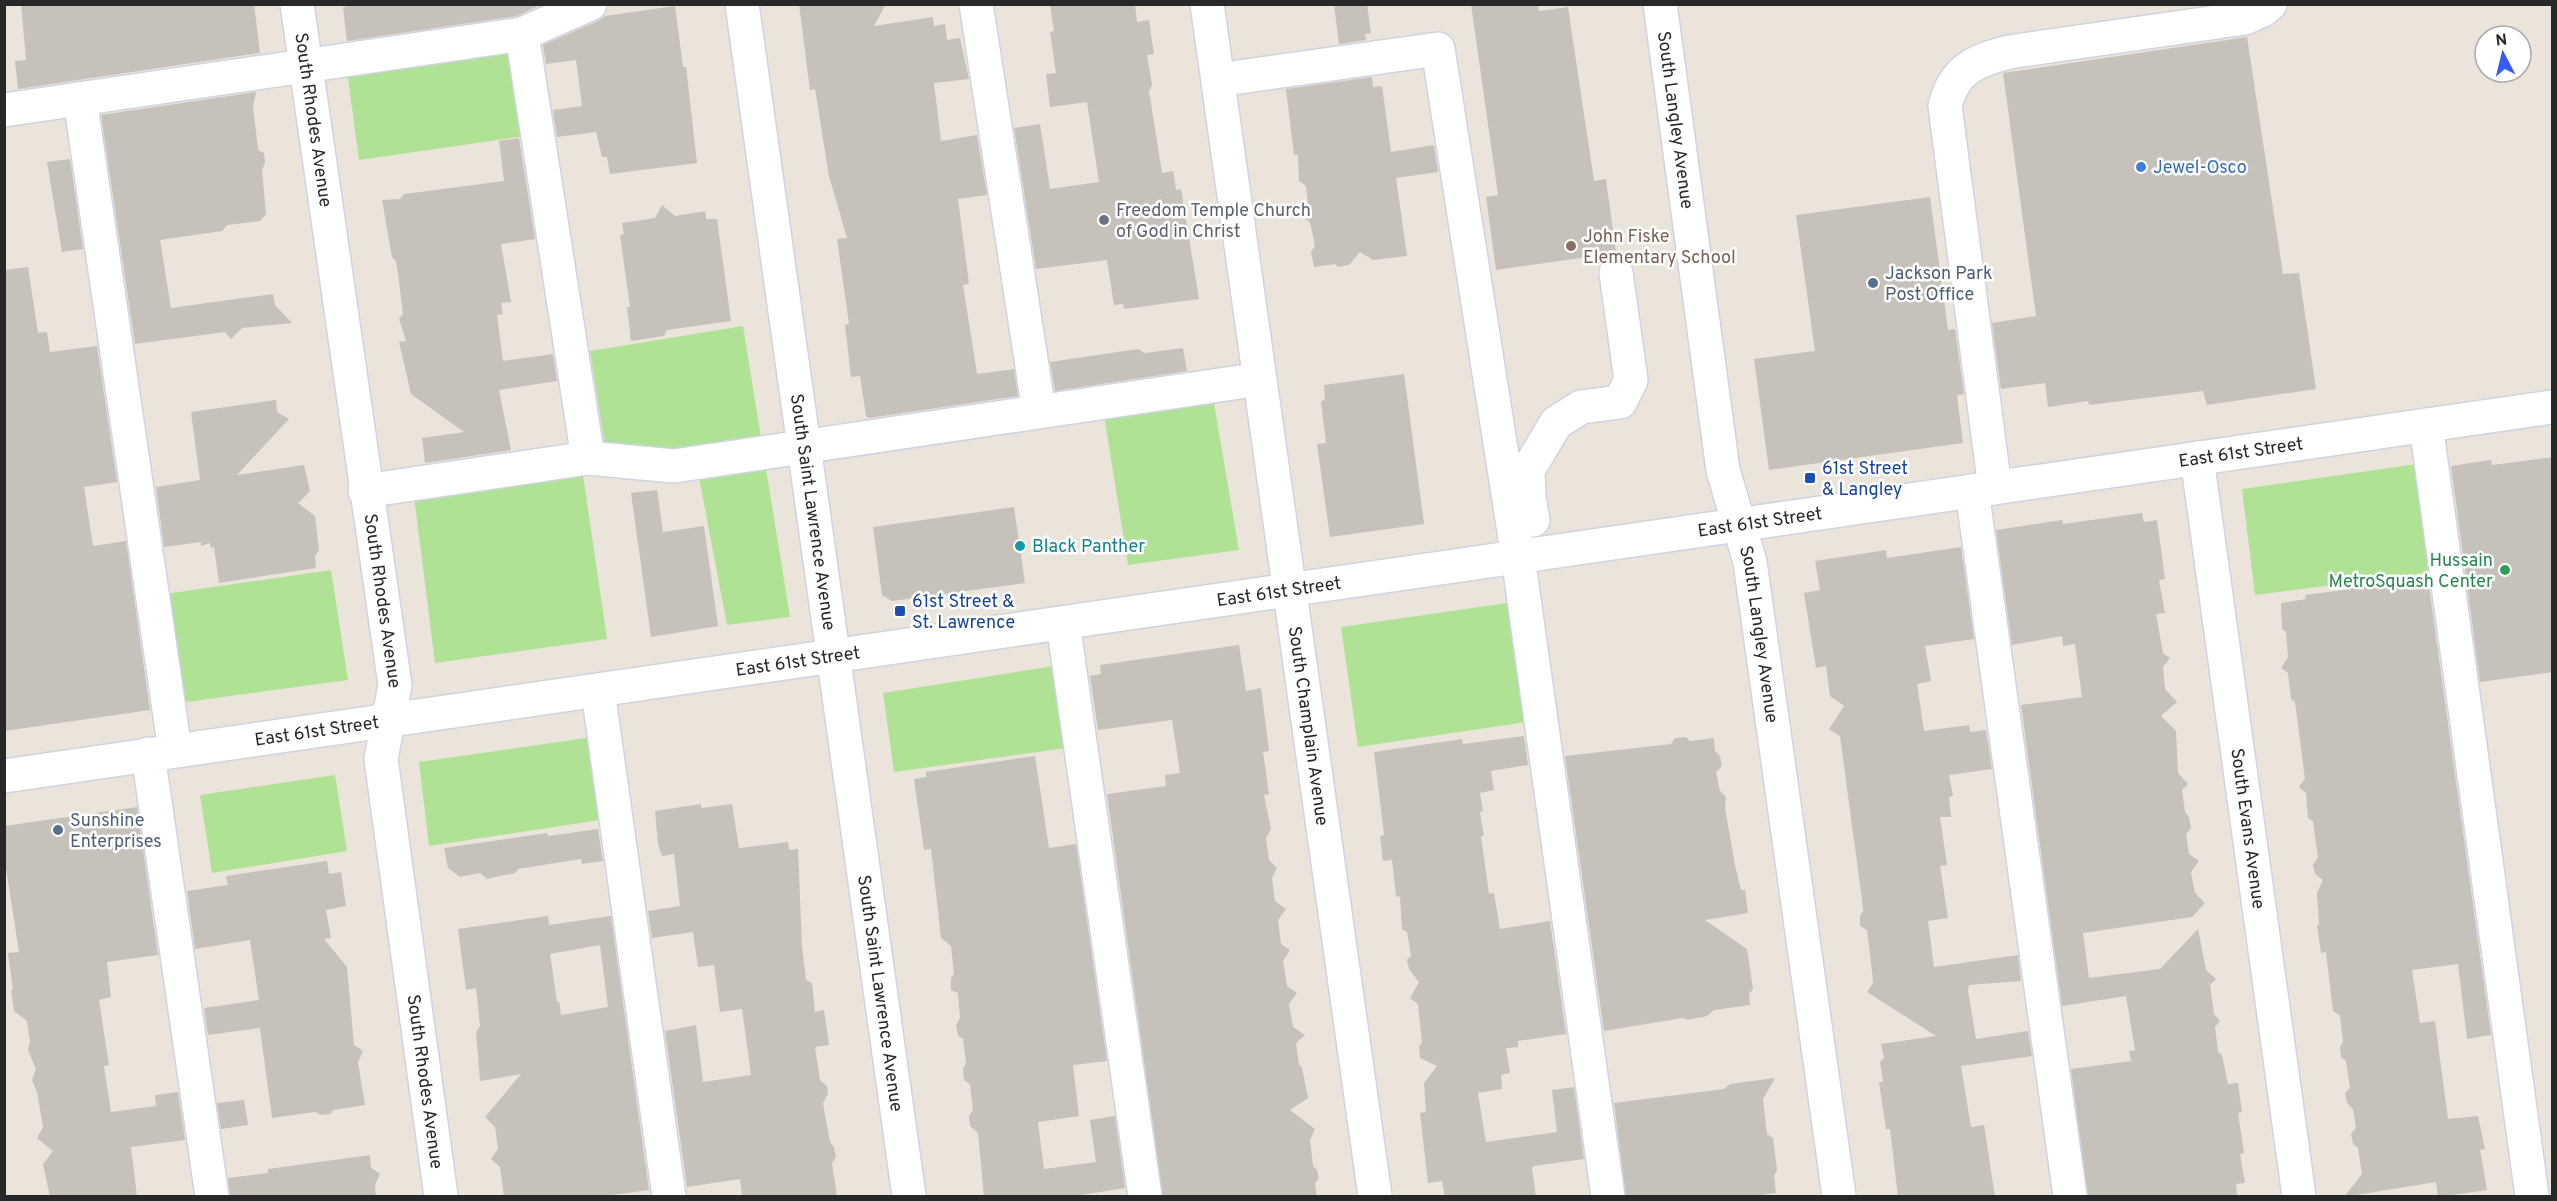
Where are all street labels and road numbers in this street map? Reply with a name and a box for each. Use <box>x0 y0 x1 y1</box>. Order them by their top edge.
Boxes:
street label: South Langley Avenue <box>1651 30 1698 210</box>
street label: South Rhodes Avenue <box>288 31 336 209</box>
street label: South Saint Lawrence Avenue <box>784 392 840 632</box>
street label: East 61st Street <box>2177 433 2305 474</box>
street label: East 61st Street <box>1696 503 1824 544</box>
street label: South Rhodes Avenue <box>357 512 405 690</box>
street label: South Langley Avenue <box>1733 543 1782 725</box>
street label: East 61st Street <box>1215 573 1343 613</box>
street label: South Champlain Avenue <box>1282 625 1333 827</box>
street label: East 61st Street <box>734 642 862 683</box>
street label: East 61st Street <box>253 712 381 753</box>
street label: South Evans Avenue <box>2224 747 2269 911</box>
street label: South Saint Lawrence Avenue <box>851 874 907 1113</box>
street label: South Rhodes Avenue <box>400 993 447 1171</box>

